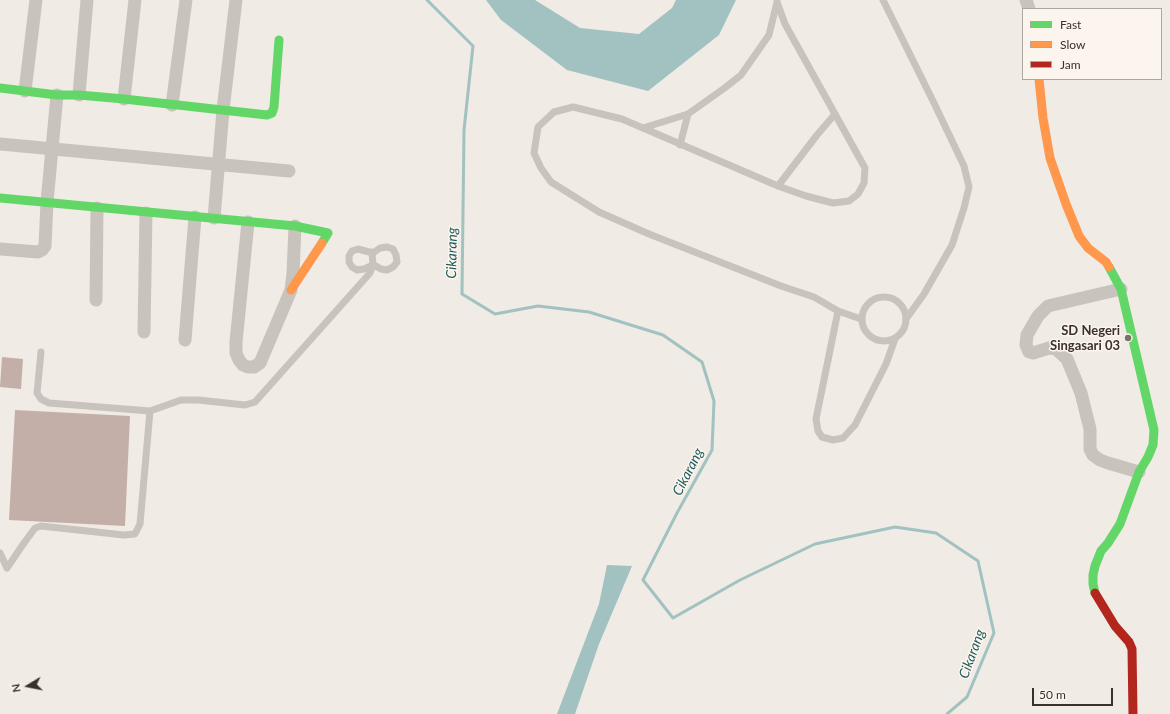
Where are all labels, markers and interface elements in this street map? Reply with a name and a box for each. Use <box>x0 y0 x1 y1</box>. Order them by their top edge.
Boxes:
legend <box>1022 8 1162 80</box>
text: Fast <box>1060 17 1081 32</box>
text: Slow <box>1060 37 1085 52</box>
text: Jam <box>1060 57 1081 72</box>
water label: Cikarang <box>443 227 461 279</box>
place label: SD Negeri Singasari 03 <box>1050 323 1120 354</box>
marker: SD Negeri Singasari 03 <box>1123 333 1133 343</box>
water label: Cikarang <box>669 445 707 499</box>
water label: Cikarang <box>955 627 989 681</box>
north arrow <box>8 666 48 706</box>
scale bar <box>1034 680 1115 706</box>
text: N <box>9 683 23 693</box>
text: 50 m <box>1039 687 1066 702</box>

